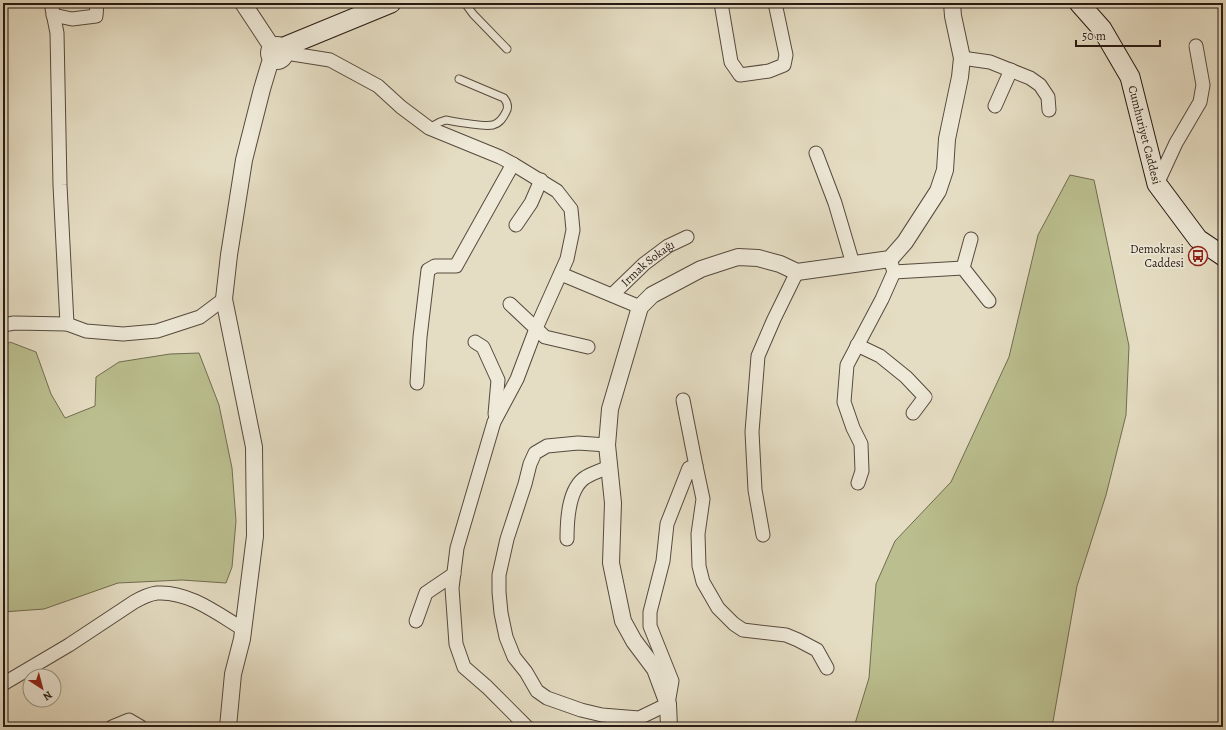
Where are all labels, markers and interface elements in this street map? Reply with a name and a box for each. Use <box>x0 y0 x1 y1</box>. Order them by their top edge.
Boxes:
scale bar <box>1076 22 1160 48</box>
text: 50 m <box>1082 28 1106 44</box>
street label: Cumhuriyet Caddesi <box>1124 84 1165 186</box>
street label: Irmak Sokağı <box>617 236 677 290</box>
place label: Demokrasi Caddesi <box>1130 241 1184 271</box>
bus stop icon: Demokrasi Caddesi <box>1187 245 1209 267</box>
north arrow <box>22 668 62 708</box>
text: N <box>40 687 55 704</box>

